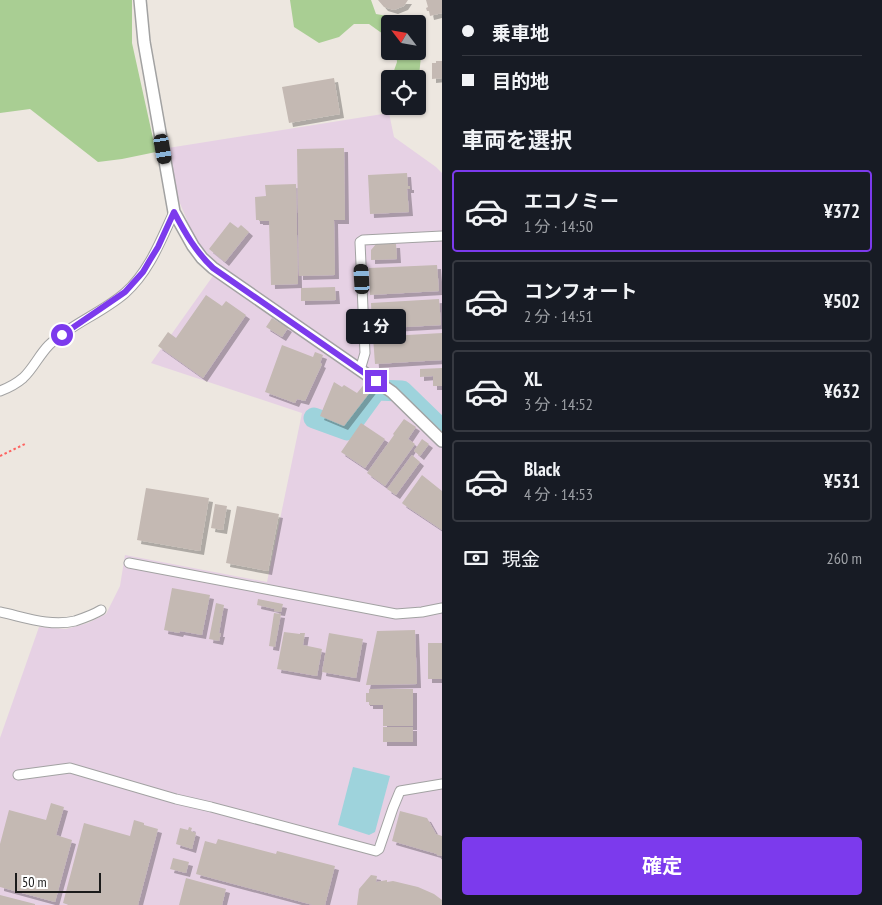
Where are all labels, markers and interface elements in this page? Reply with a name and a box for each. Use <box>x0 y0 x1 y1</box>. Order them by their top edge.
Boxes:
north arrow <box>381 15 426 60</box>
map controls <box>381 15 426 115</box>
text: 乗車地 <box>492 21 549 45</box>
text: 目的地 <box>492 69 549 93</box>
button: locate <box>381 70 426 115</box>
text: 車両を選択 <box>462 126 572 154</box>
car <box>153 133 172 165</box>
icon: car <box>464 189 509 234</box>
text: エコノミー <box>524 189 619 213</box>
text: ¥372 <box>824 199 860 223</box>
text: 1 分 · 14:50 <box>524 216 593 236</box>
car <box>353 264 370 294</box>
icon: car <box>464 279 509 324</box>
text: コンフォート <box>524 279 637 303</box>
text: ¥502 <box>824 289 860 313</box>
text: 2 分 · 14:51 <box>524 306 593 326</box>
callout: 1 分 <box>346 308 406 344</box>
text: 1 分 <box>363 316 389 336</box>
route start <box>51 324 73 346</box>
text: XL <box>524 367 542 391</box>
icon: car <box>464 369 509 414</box>
route end <box>365 370 387 392</box>
text: ¥632 <box>824 379 860 403</box>
text: 3 分 · 14:52 <box>524 394 593 414</box>
text: Black <box>524 457 560 481</box>
icon: car <box>464 459 509 504</box>
text: ¥531 <box>824 469 860 493</box>
text: 4 分 · 14:53 <box>524 484 593 504</box>
icon: cash <box>462 544 490 572</box>
text: 現金 <box>502 547 540 571</box>
text: 260 m <box>827 548 862 568</box>
button: 確定 <box>462 837 862 895</box>
scale bar <box>15 870 101 893</box>
text: 50 m <box>22 873 47 891</box>

